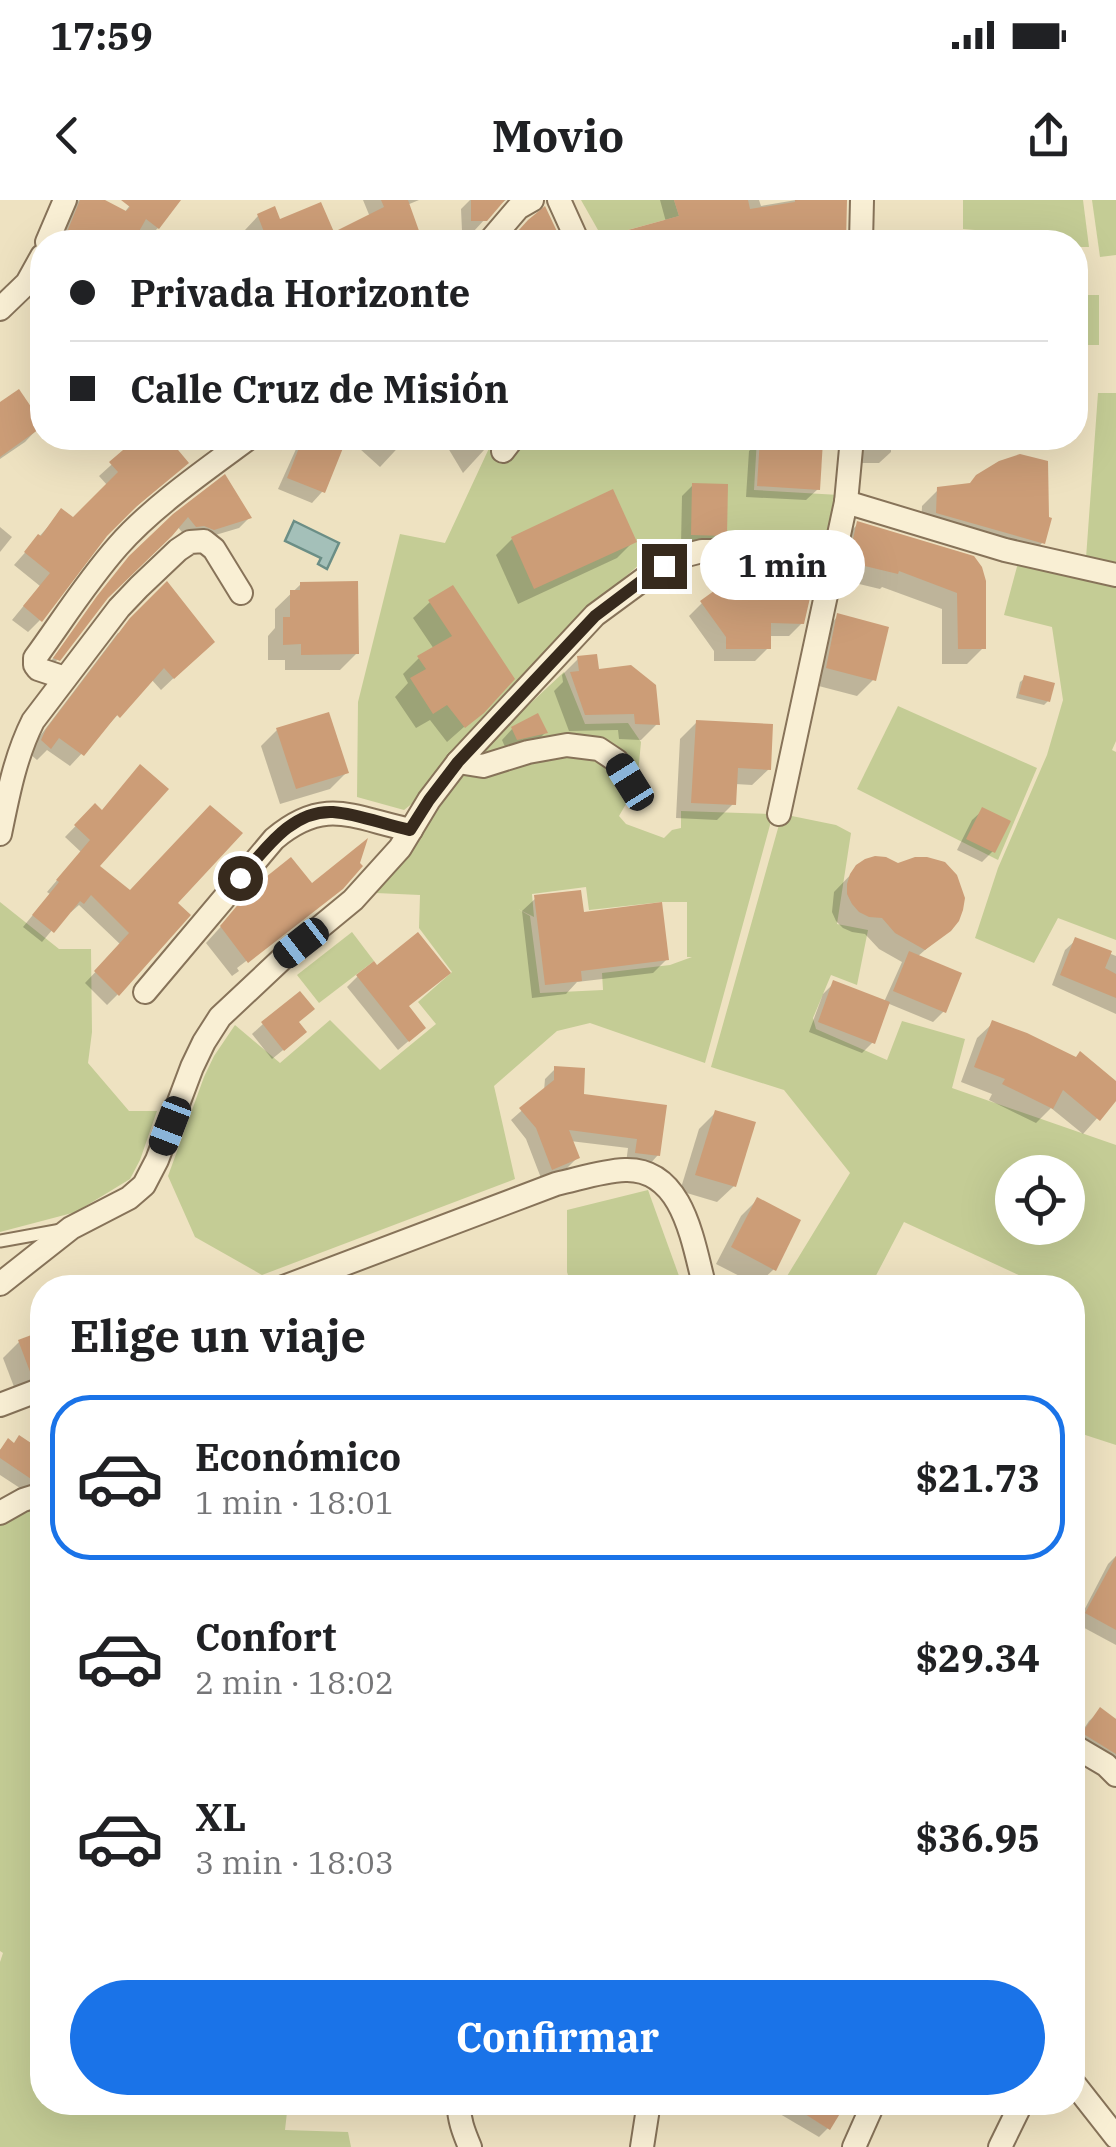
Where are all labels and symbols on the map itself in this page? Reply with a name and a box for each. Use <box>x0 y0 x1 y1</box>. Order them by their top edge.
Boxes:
callout: 1 min <box>699 531 864 601</box>
route end <box>642 544 687 589</box>
car <box>601 749 659 815</box>
route start <box>218 856 263 901</box>
car <box>268 913 334 973</box>
car <box>145 1093 195 1159</box>

